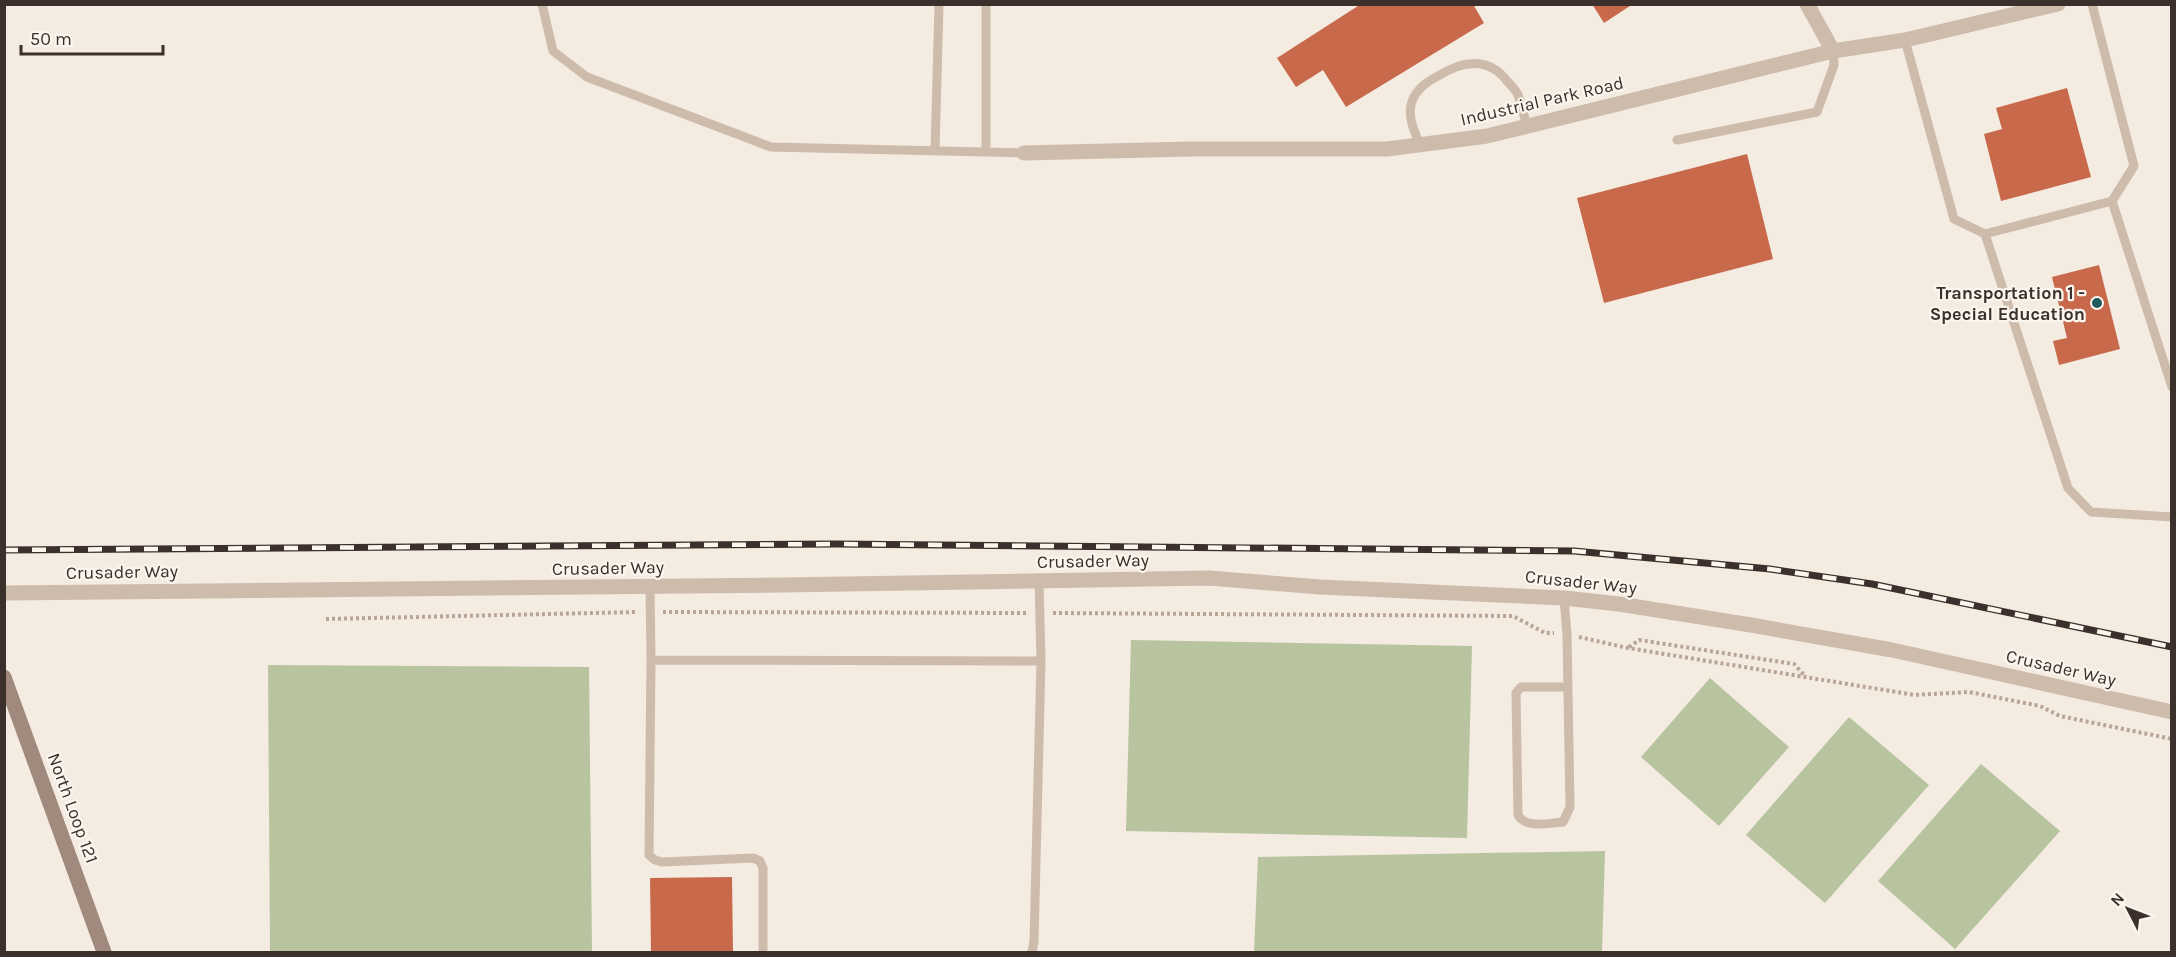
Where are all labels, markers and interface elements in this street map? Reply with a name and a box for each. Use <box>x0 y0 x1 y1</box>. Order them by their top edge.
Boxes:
scale bar <box>21 18 164 56</box>
text: 50 m <box>30 28 72 50</box>
street label: Industrial Park Road <box>1458 71 1626 131</box>
place label: Transportation 1 - Special Education <box>1930 282 2085 325</box>
marker: Transportation 1 - Special Education <box>2090 296 2104 310</box>
street label: Crusader Way <box>1037 549 1150 573</box>
street label: Crusader Way <box>552 556 665 580</box>
street label: Crusader Way <box>66 560 179 584</box>
street label: Crusader Way <box>1524 565 1639 599</box>
street label: Crusader Way <box>2004 645 2119 691</box>
street label: North Loop 121 <box>43 750 103 866</box>
north arrow <box>2098 879 2158 939</box>
text: N <box>2106 889 2128 910</box>

